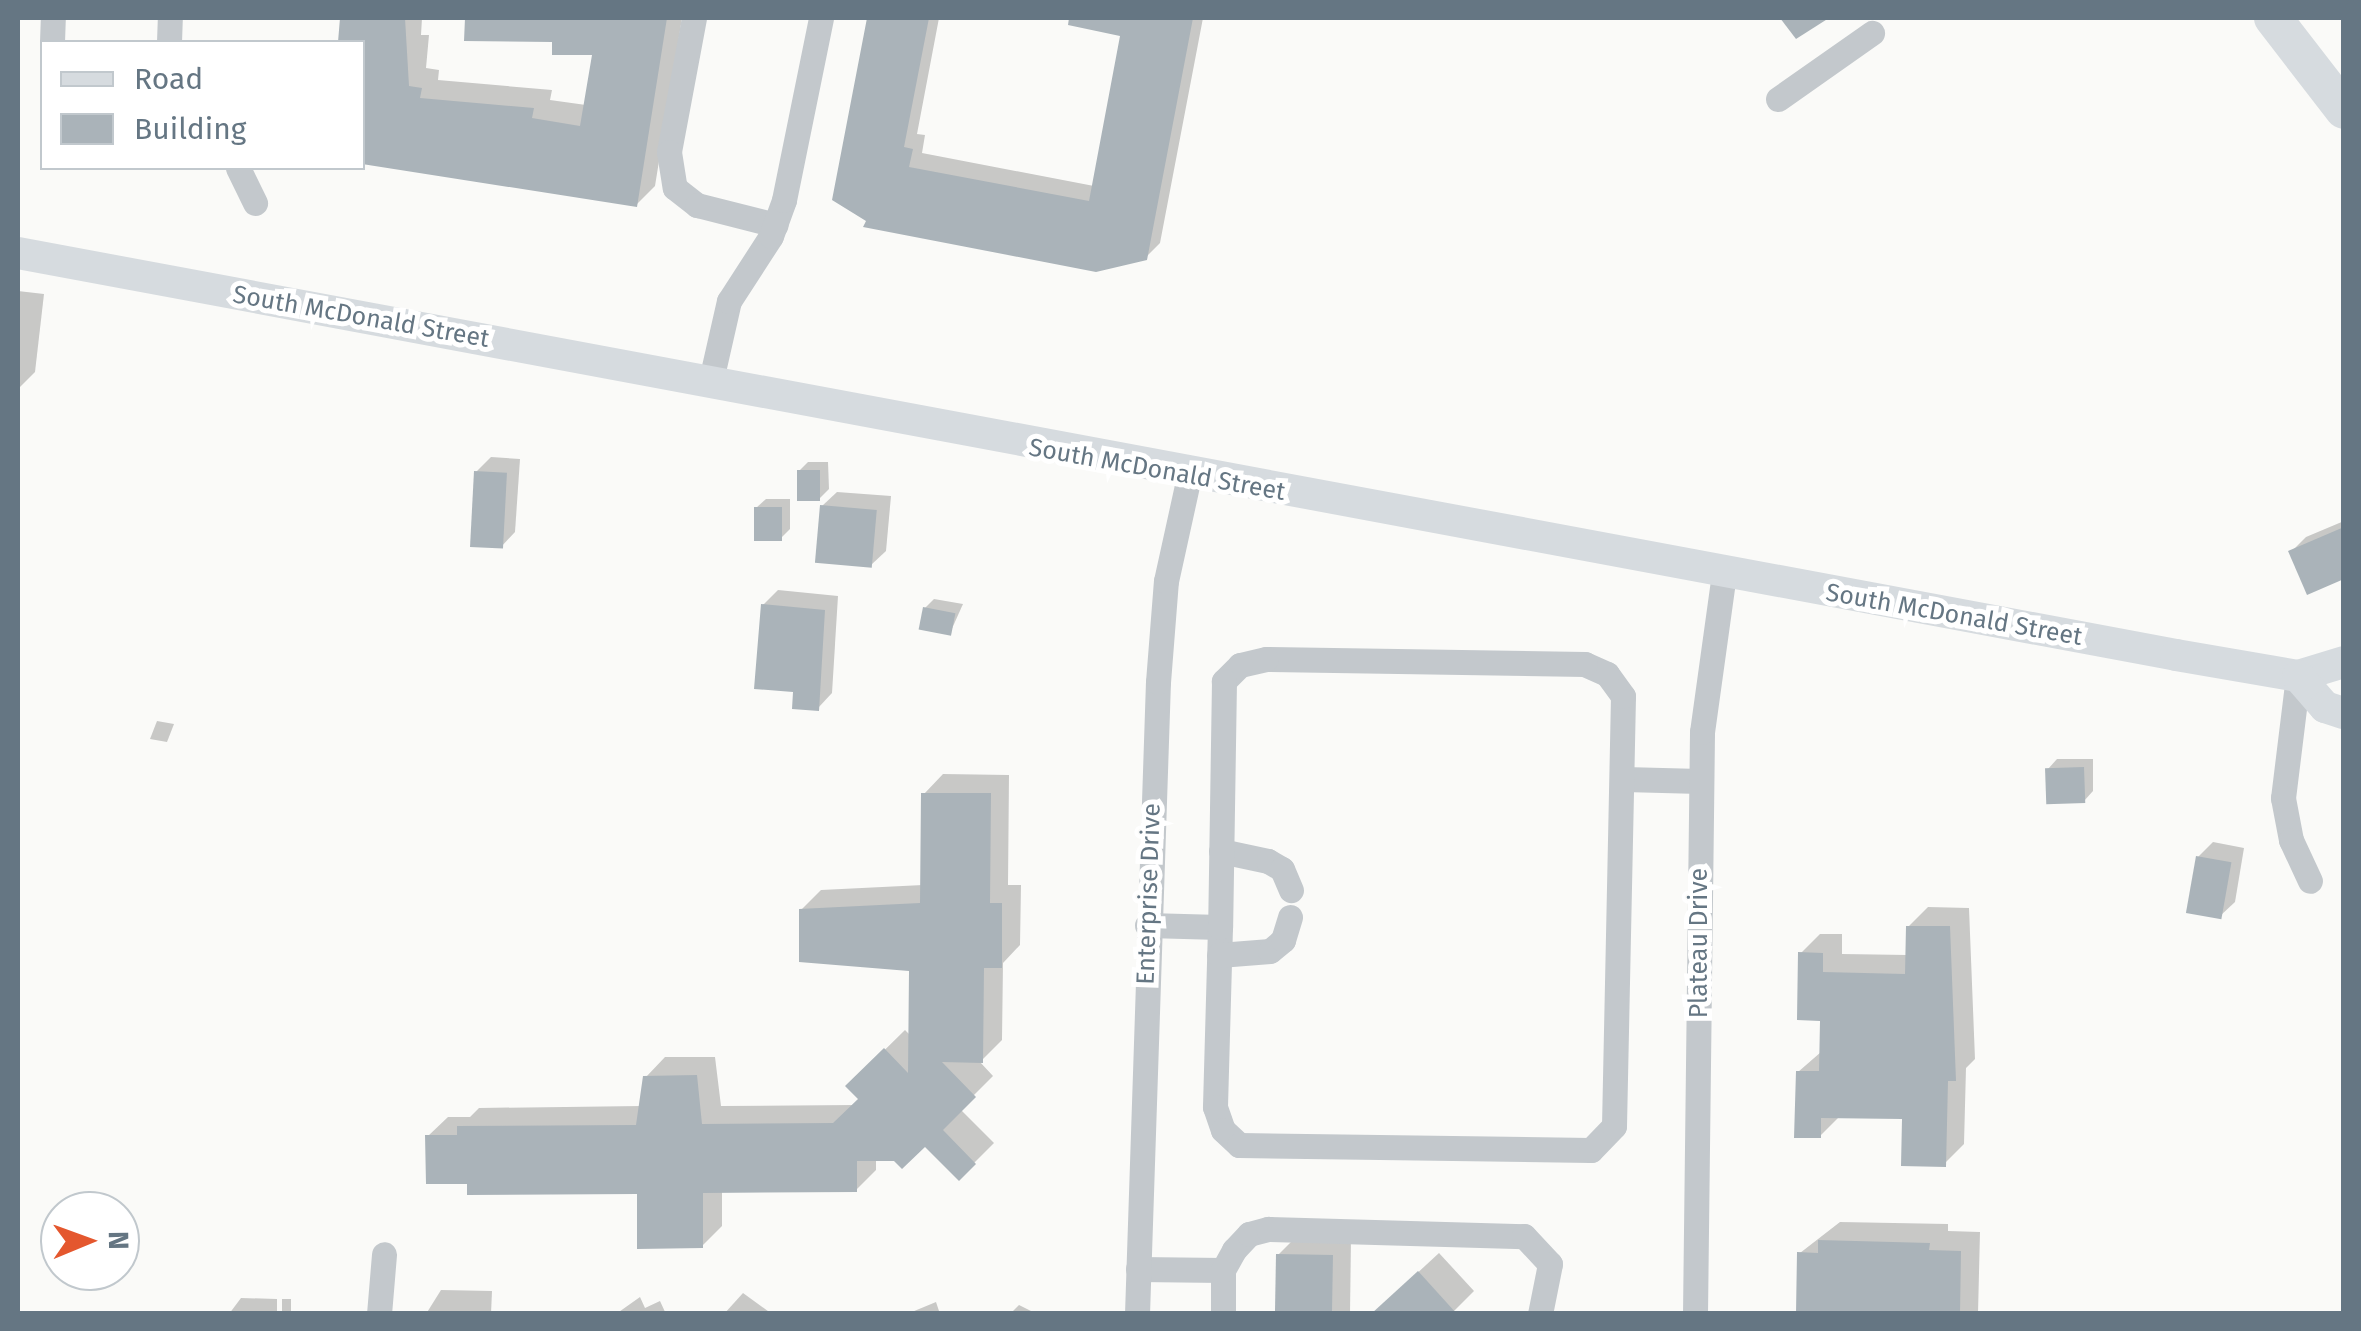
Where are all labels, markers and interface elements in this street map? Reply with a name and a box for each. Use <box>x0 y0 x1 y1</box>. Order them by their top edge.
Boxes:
legend <box>40 40 365 170</box>
text: Road <box>134 61 203 97</box>
text: Building <box>134 111 246 147</box>
street label: South McDonald Street <box>230 280 492 354</box>
street label: South McDonald Street <box>1026 433 1288 507</box>
street label: South McDonald Street <box>1823 578 2085 652</box>
street label: Enterprise Drive <box>1131 803 1167 985</box>
street label: Plateau Drive <box>1684 868 1714 1018</box>
north arrow <box>40 1191 140 1291</box>
text: N <box>102 1231 135 1250</box>

